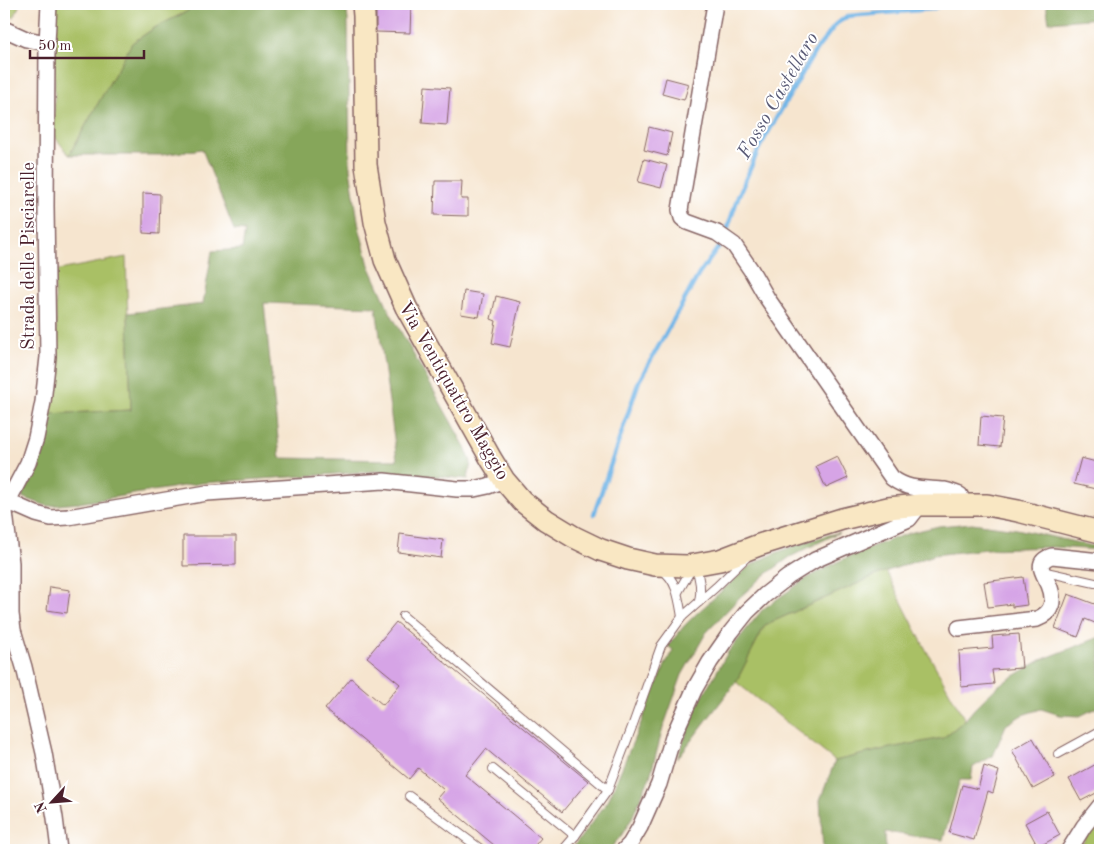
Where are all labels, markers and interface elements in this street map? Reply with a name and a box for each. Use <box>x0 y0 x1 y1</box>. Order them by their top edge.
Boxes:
scale bar <box>30 28 144 60</box>
water label: Fosso Castellaro <box>734 30 823 163</box>
text: 50 m <box>38 39 72 54</box>
street label: Strada delle Pisciarelle <box>20 162 39 350</box>
street label: Via Ventiquattro Maggio <box>394 299 512 484</box>
north arrow <box>28 776 78 826</box>
text: N <box>32 799 50 815</box>

